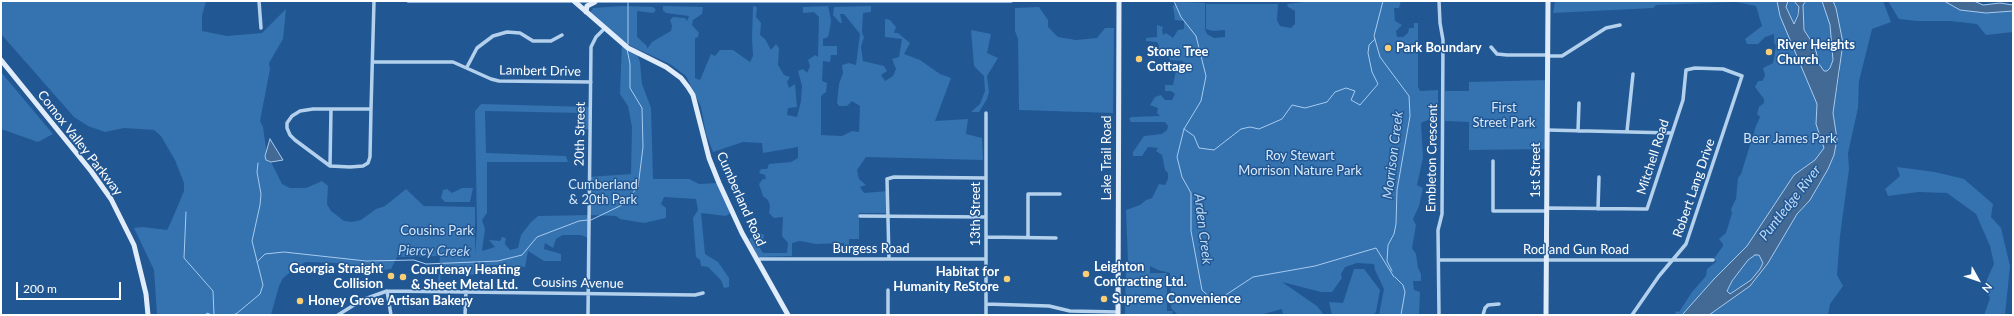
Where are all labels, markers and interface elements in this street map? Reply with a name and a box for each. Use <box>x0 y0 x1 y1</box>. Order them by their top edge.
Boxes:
place label: River Heights Church <box>1777 37 1855 68</box>
place label: Park Boundary <box>1396 40 1482 56</box>
marker: Park Boundary <box>1383 43 1393 53</box>
place label: Stone Tree Cottage <box>1147 44 1209 75</box>
marker: River Heights Church <box>1764 47 1774 57</box>
marker: Stone Tree Cottage <box>1134 54 1144 64</box>
street label: Lambert Drive <box>499 62 581 80</box>
street label: Comox Valley Parkway <box>34 87 126 199</box>
park label: First Street Park <box>1473 100 1535 131</box>
street label: 20th Street <box>572 102 588 166</box>
street label: Embleton Crescent <box>1423 104 1441 212</box>
water label: Morrison Creek <box>1379 110 1407 200</box>
street label: Lake Trail Road <box>1099 115 1115 201</box>
street label: Mitchell Road <box>1633 117 1673 197</box>
park label: Bear James Park <box>1743 131 1837 147</box>
street label: Robert Lang Drive <box>1670 137 1718 239</box>
street label: 1st Street <box>1528 142 1544 198</box>
park label: Roy Stewart Morrison Nature Park <box>1238 148 1362 179</box>
street label: Cumberland Road <box>713 149 769 249</box>
water label: Puntledge River <box>1755 162 1825 244</box>
park label: Cumberland & 20th Park <box>568 177 638 208</box>
street label: 13th Street <box>968 182 984 246</box>
water label: Arden Creek <box>1190 193 1216 265</box>
park label: Cousins Park <box>400 223 474 239</box>
street label: Burgess Road <box>832 241 910 257</box>
water label: Piercy Creek <box>398 242 470 260</box>
street label: Rod and Gun Road <box>1523 242 1629 258</box>
place label: Leighton Contracting Ltd. <box>1094 259 1187 290</box>
north arrow <box>1958 260 1998 300</box>
place label: Georgia Straight Collision <box>289 261 383 292</box>
place label: Courtenay Heating & Sheet Metal Ltd. <box>411 262 520 293</box>
place label: Habitat for Humanity ReStore <box>893 264 999 295</box>
marker: Leighton Contracting Ltd. <box>1081 269 1091 279</box>
marker: Georgia Straight Collision <box>386 271 396 281</box>
marker: Courtenay Heating & Sheet Metal Ltd. <box>398 272 408 282</box>
scale bar <box>18 274 123 300</box>
street label: Cousins Avenue <box>532 274 624 292</box>
marker: Habitat for Humanity ReStore <box>1002 274 1012 284</box>
text: 200 m <box>23 281 57 296</box>
text: N <box>1980 281 1995 295</box>
place label: Supreme Convenience <box>1112 291 1241 307</box>
place label: Honey Grove Artisan Bakery <box>308 293 473 309</box>
marker: Supreme Convenience <box>1099 294 1109 304</box>
marker: Honey Grove Artisan Bakery <box>295 296 305 306</box>

